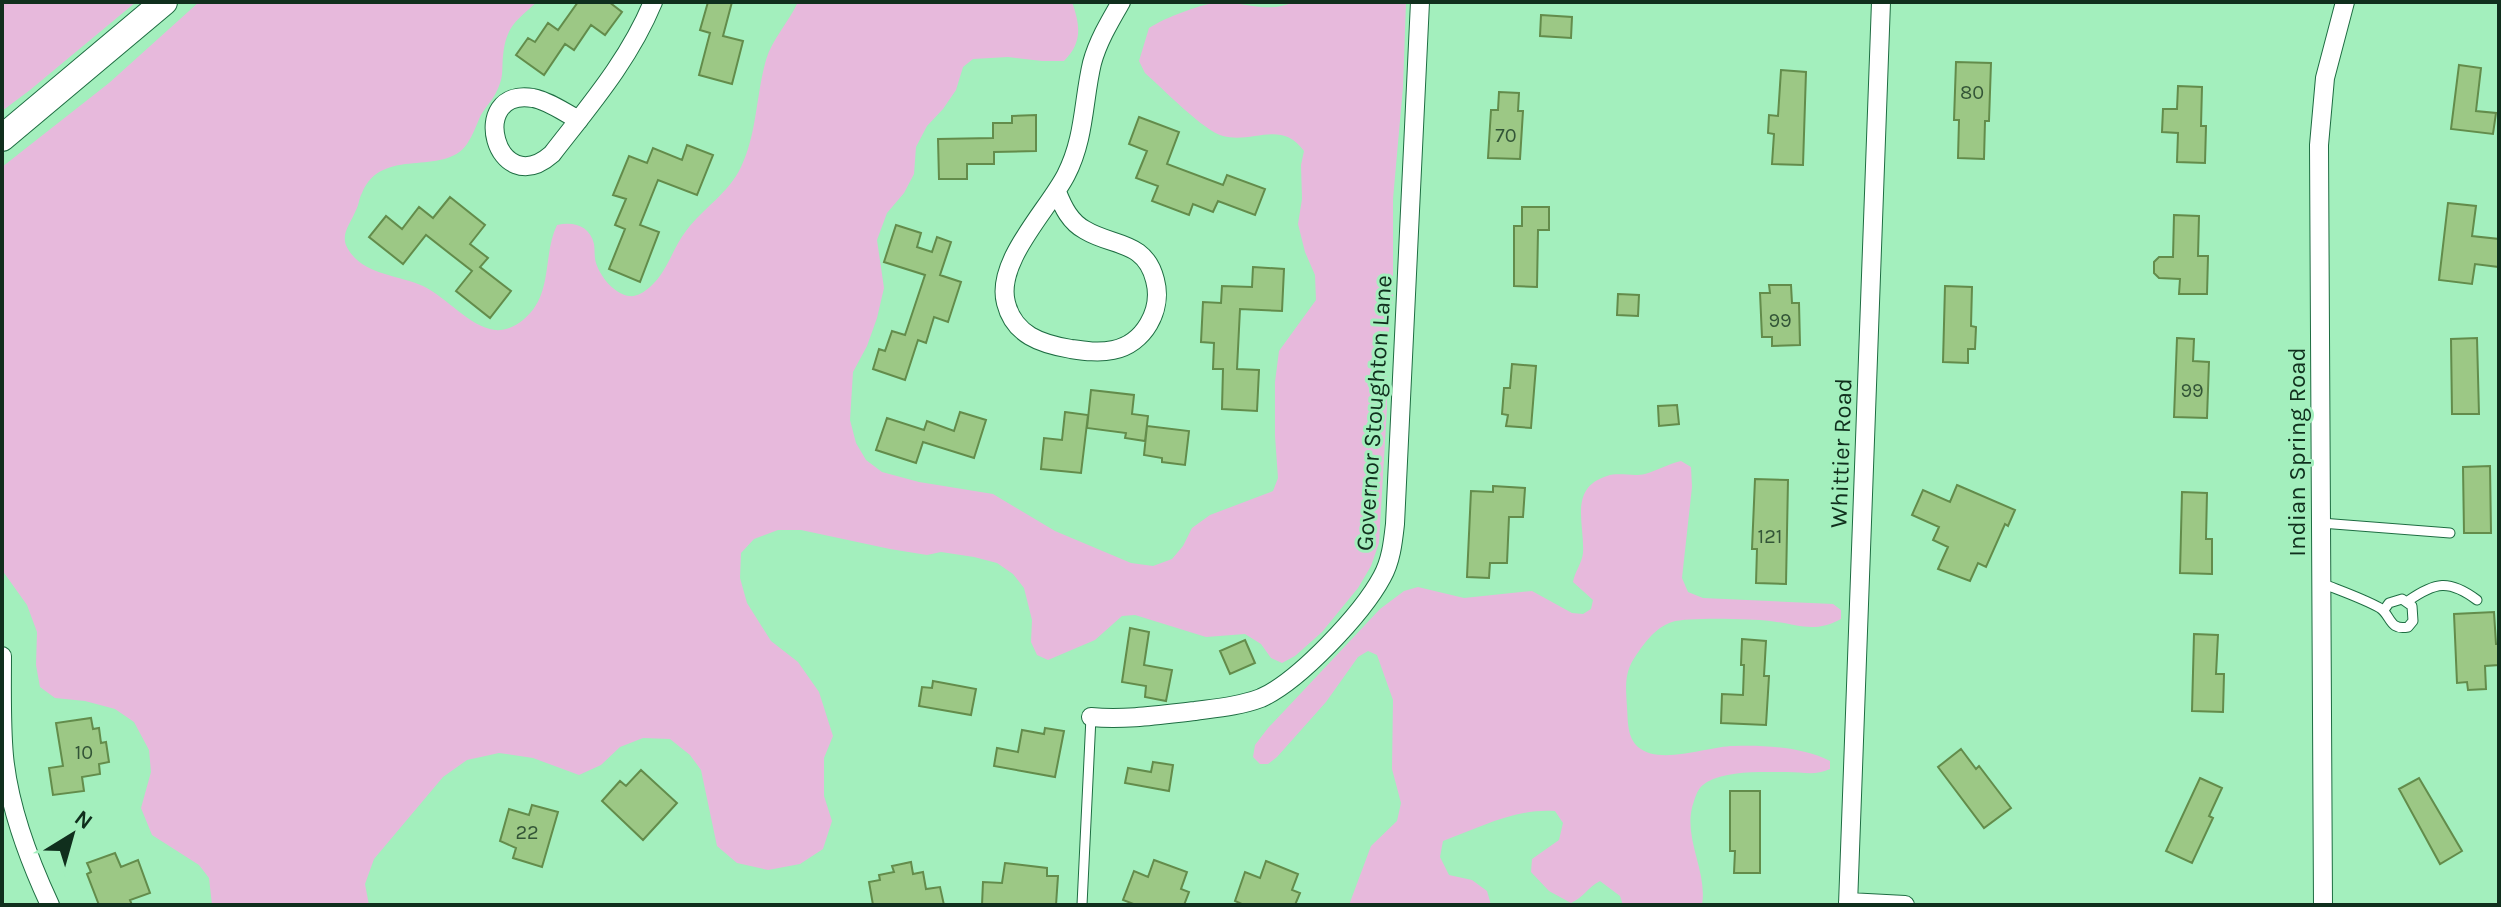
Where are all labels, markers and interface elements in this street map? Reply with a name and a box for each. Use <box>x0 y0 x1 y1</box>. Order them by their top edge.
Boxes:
house number: 80 <box>1960 81 1984 104</box>
house number: 70 <box>1495 124 1517 147</box>
street label: Governor Stoughton Lane <box>1350 274 1398 552</box>
house number: 99 <box>1768 309 1792 332</box>
street label: Indian Spring Road <box>2283 347 2311 557</box>
street label: Whittier Road <box>1824 377 1858 529</box>
house number: 99 <box>2180 379 2204 402</box>
house number: 121 <box>1758 525 1782 548</box>
house number: 10 <box>75 741 93 764</box>
north arrow <box>32 795 112 875</box>
text: N <box>69 805 98 835</box>
house number: 22 <box>515 821 539 844</box>

